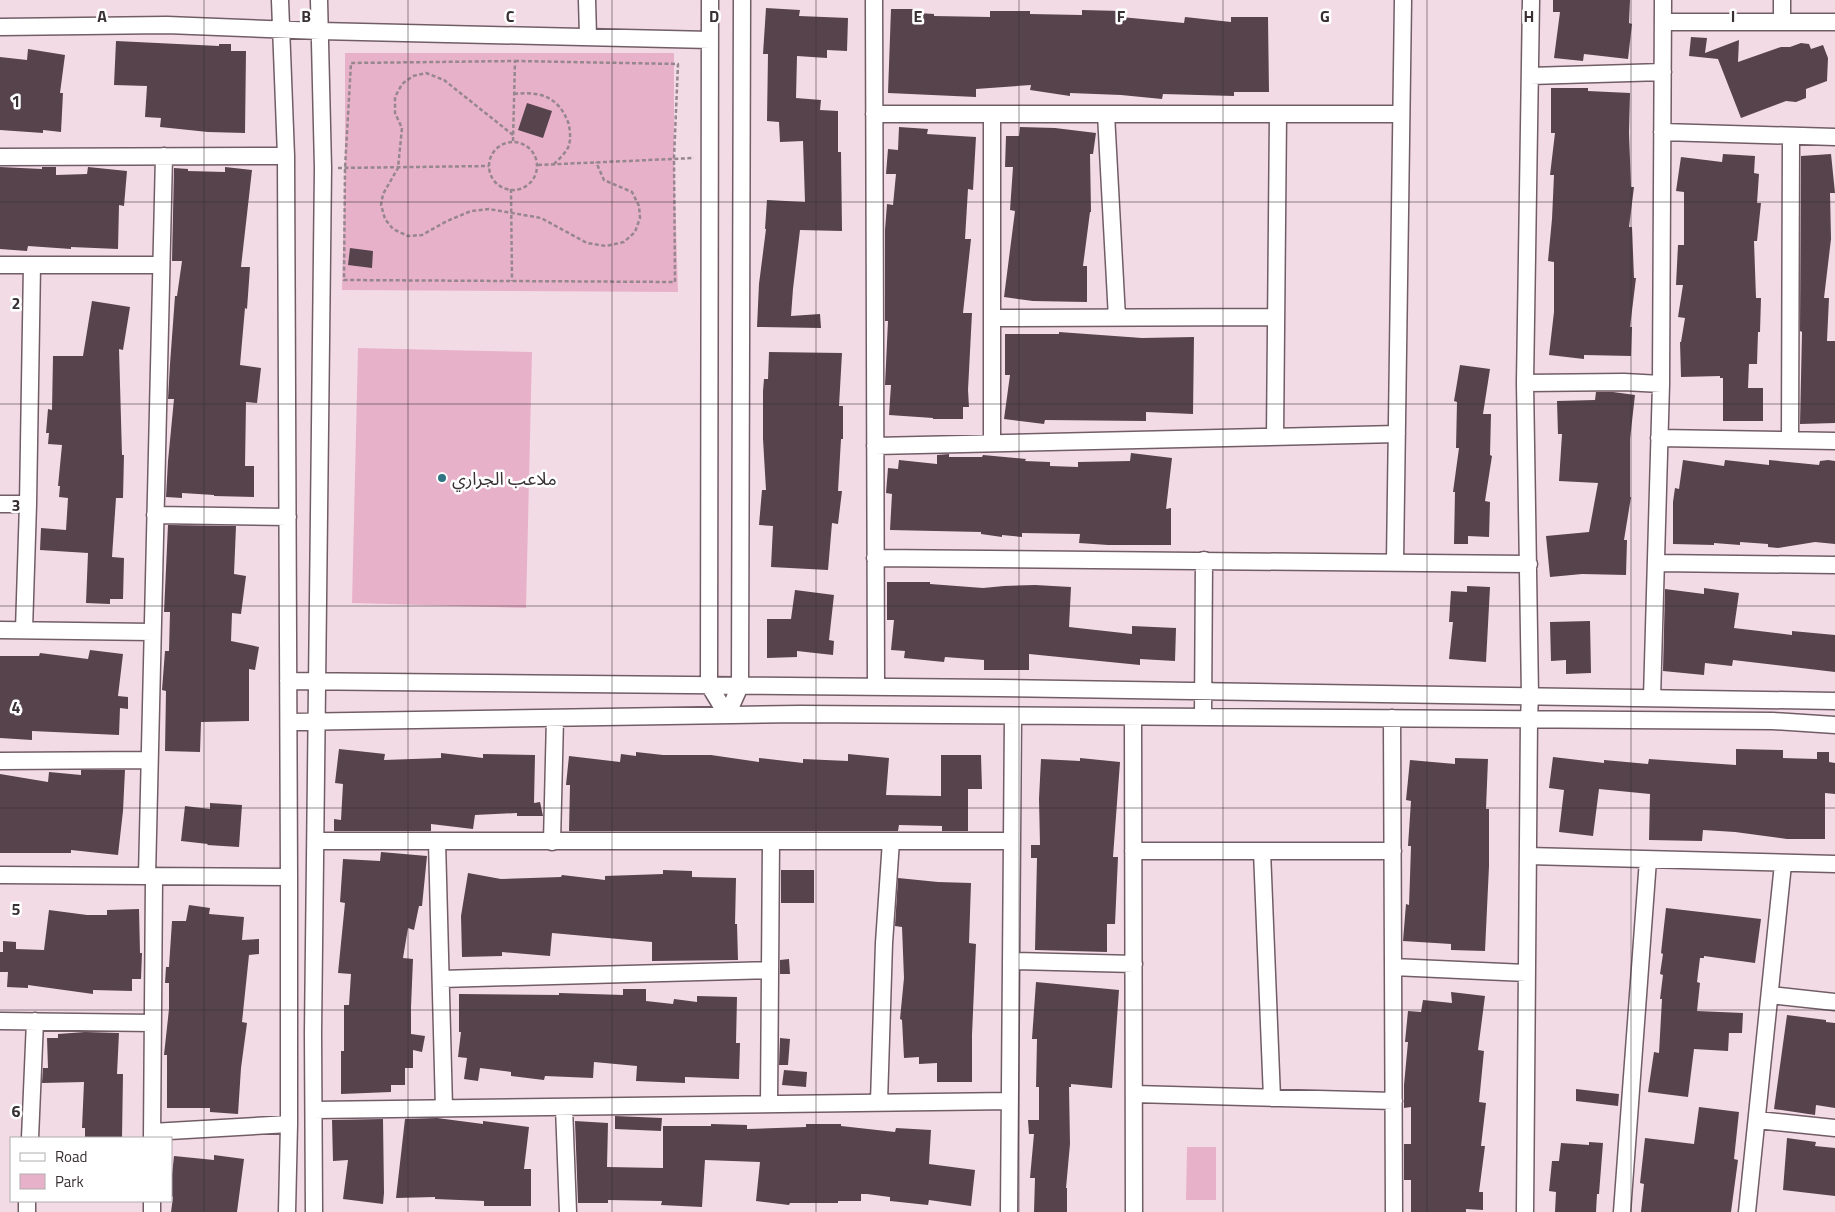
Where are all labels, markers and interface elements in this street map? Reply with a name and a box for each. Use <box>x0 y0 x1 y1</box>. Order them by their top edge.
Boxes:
text: A <box>97 4 107 28</box>
text: B <box>301 4 311 28</box>
text: C <box>506 4 515 28</box>
text: D <box>709 4 719 28</box>
text: E <box>914 4 923 28</box>
text: F <box>1117 4 1126 28</box>
text: G <box>1320 4 1330 28</box>
text: H <box>1524 4 1534 28</box>
text: I <box>1731 4 1735 28</box>
text: 1 <box>12 89 20 113</box>
text: 2 <box>12 291 20 315</box>
place label: ملاعب الجراري <box>452 465 557 492</box>
marker: ملاعب الجراري <box>436 472 448 484</box>
text: 3 <box>12 493 20 517</box>
text: 4 <box>12 695 21 719</box>
text: 5 <box>12 897 21 921</box>
text: 6 <box>12 1099 21 1123</box>
legend <box>10 1137 172 1202</box>
text: Road <box>55 1145 87 1168</box>
text: Park <box>55 1170 84 1193</box>

